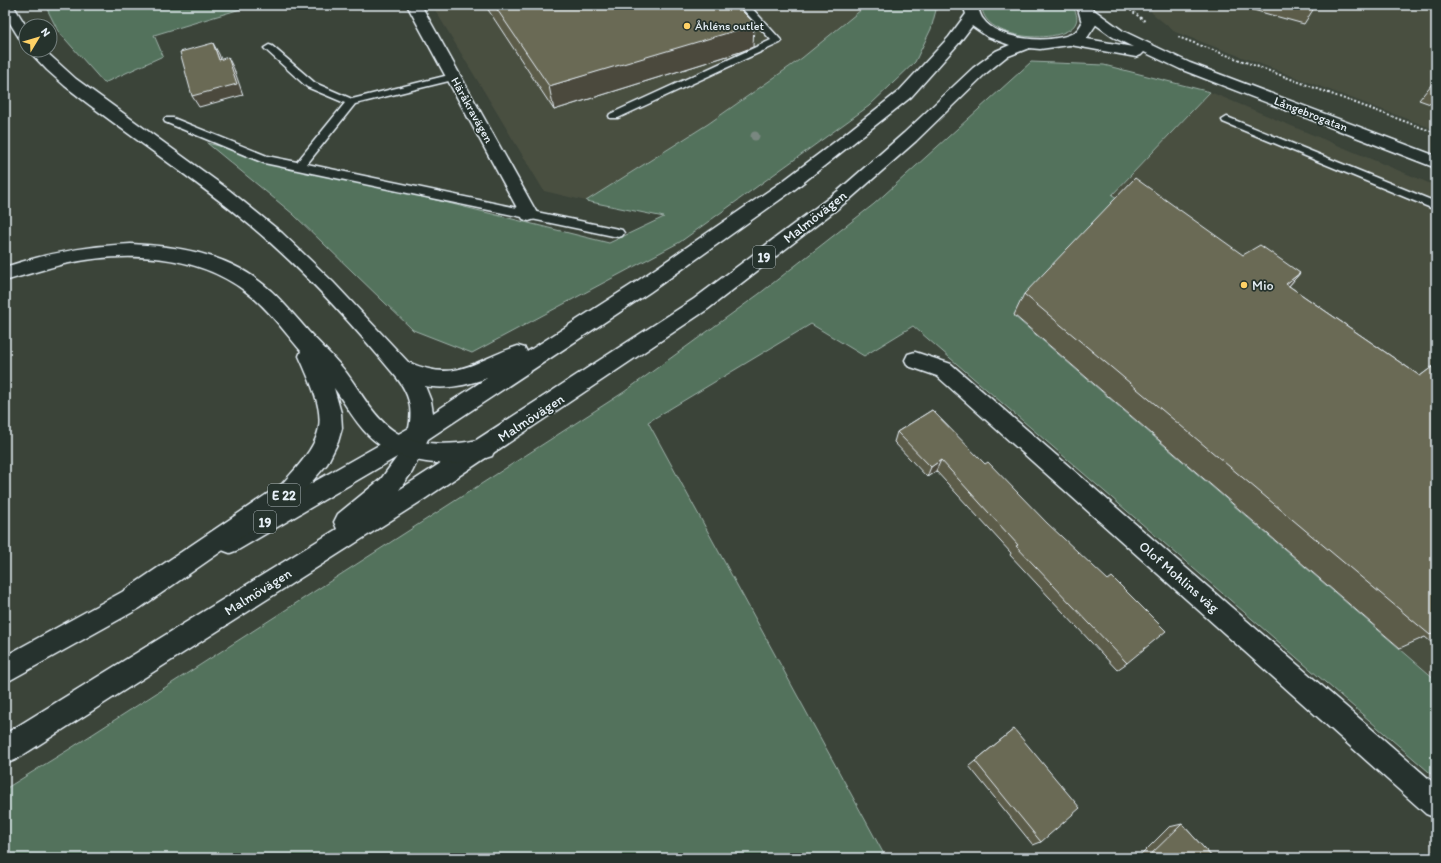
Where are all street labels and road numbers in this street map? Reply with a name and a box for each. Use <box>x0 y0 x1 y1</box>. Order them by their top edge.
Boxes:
street label: Häråkravägen <box>448 75 496 145</box>
street label: Långebrogatan <box>1272 94 1350 135</box>
street label: Malmövägen <box>780 187 851 247</box>
road number: 19 <box>753 246 775 268</box>
street label: Malmövägen <box>495 390 568 446</box>
road number: E 22 <box>268 484 300 506</box>
road number: 19 <box>254 511 276 533</box>
street label: Olof Mohlins väg <box>1135 538 1223 617</box>
street label: Malmövägen <box>221 564 295 619</box>

